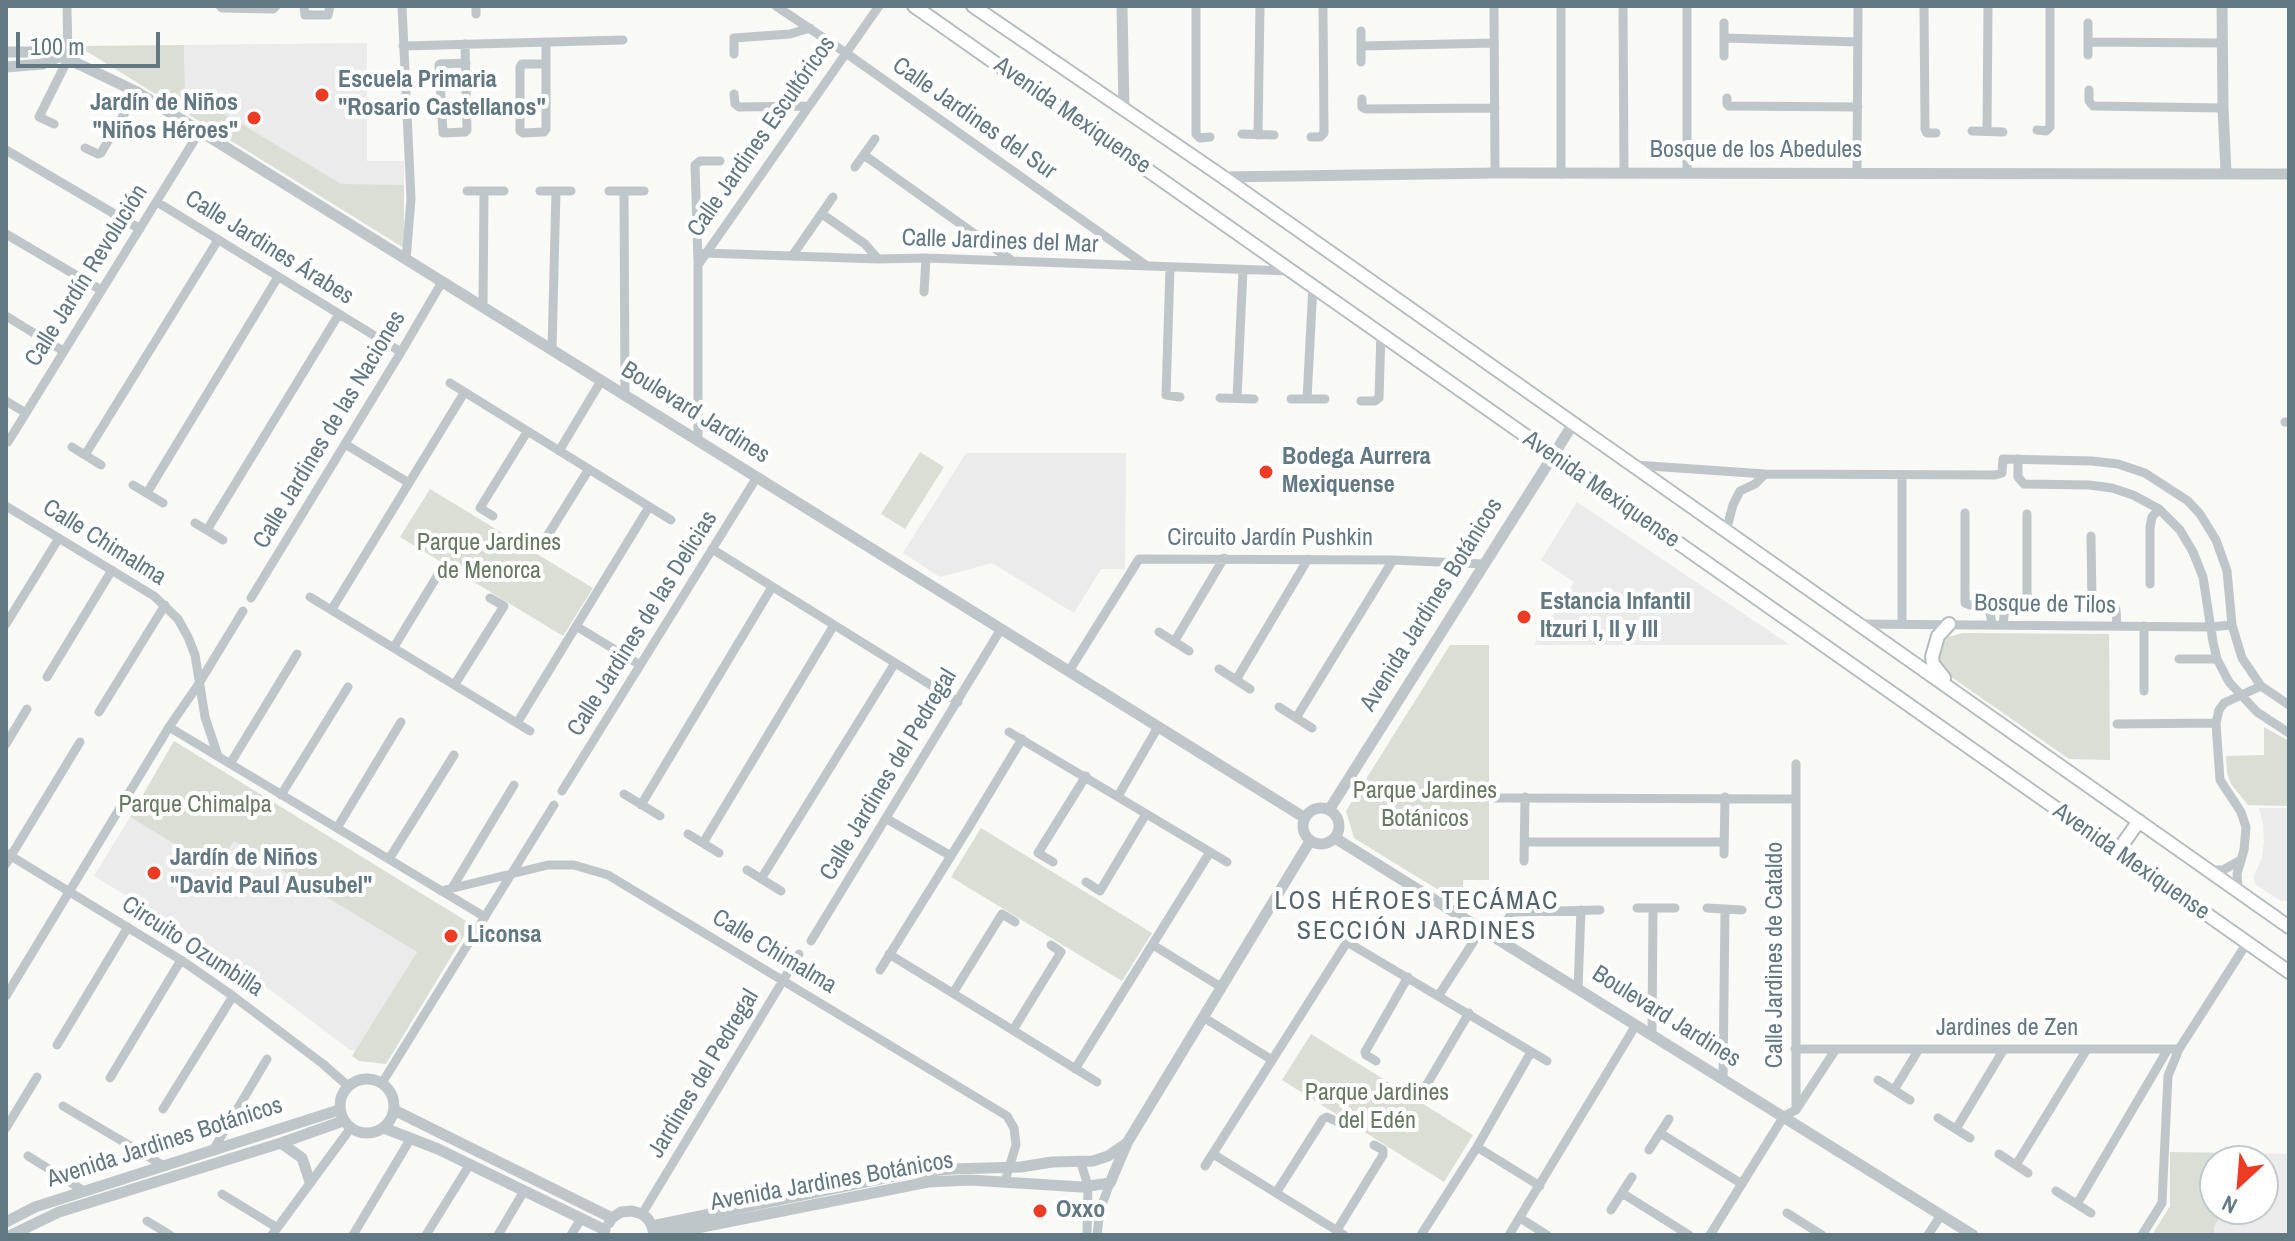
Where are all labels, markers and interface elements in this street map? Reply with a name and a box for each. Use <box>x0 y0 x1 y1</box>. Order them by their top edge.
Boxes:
scale bar <box>20 16 164 66</box>
text: 100 m <box>30 30 85 62</box>
street label: Calle Jardines Escultóricos <box>682 31 842 243</box>
street label: Avenida Mexiquense <box>988 51 1156 181</box>
street label: Calle Jardines del Sur <box>886 52 1062 186</box>
place label: Escuela Primaria "Rosario Castellanos" <box>338 67 546 123</box>
marker: Escuela Primaria "Rosario Castellanos" <box>313 86 331 104</box>
place label: Jardín de Niños "Niños Héroes" <box>90 90 238 146</box>
marker: Jardín de Niños "Niños Héroes" <box>245 109 263 127</box>
street label: Bosque de los Abedules <box>1650 137 1862 165</box>
street label: Calle Jardín Revolución <box>19 180 155 372</box>
street label: Calle Jardines Árabes <box>179 184 359 312</box>
street label: Calle Jardines del Mar <box>901 224 1099 260</box>
street label: Calle Jardines de las Naciones <box>248 306 412 554</box>
street label: Boulevard Jardines <box>615 356 775 470</box>
street label: Avenida Mexiquense <box>1517 425 1685 555</box>
place label: Bodega Aurrera Mexiquense <box>1282 444 1431 500</box>
marker: Bodega Aurrera Mexiquense <box>1257 463 1275 481</box>
street label: Avenida Jardines Botánicos <box>1355 493 1509 717</box>
street label: Calle Chimalma <box>37 494 171 592</box>
street label: Calle Jardines de las Delicias <box>562 506 724 742</box>
street label: Circuito Jardín Pushkin <box>1167 525 1373 553</box>
park label: Parque Jardines de Menorca <box>417 530 561 586</box>
place label: Estancia Infantil Itzuri I, II y III <box>1540 589 1691 645</box>
street label: Bosque de Tilos <box>1974 589 2116 621</box>
marker: Estancia Infantil Itzuri I, II y III <box>1515 608 1533 626</box>
street label: Calle Jardines del Pedregal <box>814 664 964 886</box>
park label: Parque Jardines Botánicos <box>1353 778 1497 834</box>
park label: Parque Chimalpa <box>118 792 272 820</box>
street label: Avenida Mexiquense <box>2047 797 2215 927</box>
street label: Calle Jardines de Cataldo <box>1762 842 1790 1068</box>
place label: Jardín de Niños "David Paul Ausubel" <box>170 845 372 901</box>
marker: Jardín de Niños "David Paul Ausubel" <box>145 864 163 882</box>
district label: LOS HÉROES TECÁMAC SECCIÓN JARDINES <box>1275 886 1559 948</box>
street label: Circuito Ozumbilla <box>116 891 268 1003</box>
street label: Calle Chimalma <box>707 904 841 1000</box>
place label: Liconsa <box>467 922 541 950</box>
marker: Liconsa <box>442 927 460 945</box>
street label: Boulevard Jardines <box>1586 960 1746 1074</box>
street label: Jardines del Pedregal <box>642 985 766 1163</box>
street label: Jardines de Zen <box>1936 1015 2078 1043</box>
park label: Parque Jardines del Edén <box>1305 1080 1449 1136</box>
street label: Avenida Jardines Botánicos <box>44 1091 286 1195</box>
north arrow <box>2199 1145 2279 1225</box>
street label: Avenida Jardines Botánicos <box>708 1146 956 1218</box>
text: N <box>2217 1188 2242 1221</box>
place label: Oxxo <box>1056 1197 1105 1225</box>
marker: Oxxo <box>1031 1202 1049 1220</box>

